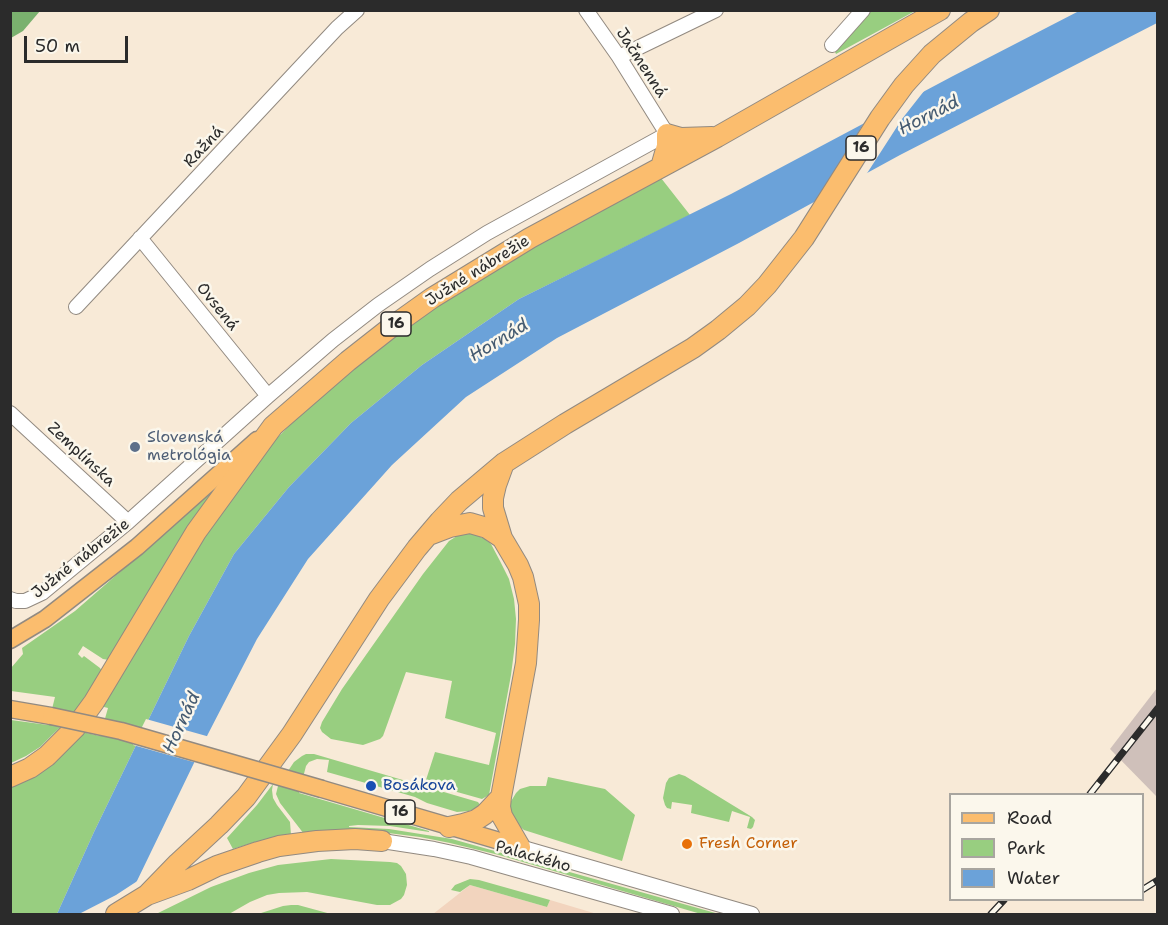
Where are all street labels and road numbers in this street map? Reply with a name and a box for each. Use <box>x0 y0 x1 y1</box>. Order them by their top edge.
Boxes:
street label: Jačmenná <box>611 25 671 101</box>
street label: Ražná <box>180 122 228 172</box>
road number: 16 <box>846 136 876 160</box>
street label: Južné nábrežie <box>423 231 533 311</box>
street label: Ovsená <box>192 279 242 335</box>
road number: 16 <box>381 312 411 336</box>
street label: Zemplínska <box>43 419 119 491</box>
street label: Južné nábrežie <box>28 515 134 603</box>
road number: 16 <box>385 800 415 824</box>
street label: Palackého <box>493 837 573 877</box>

